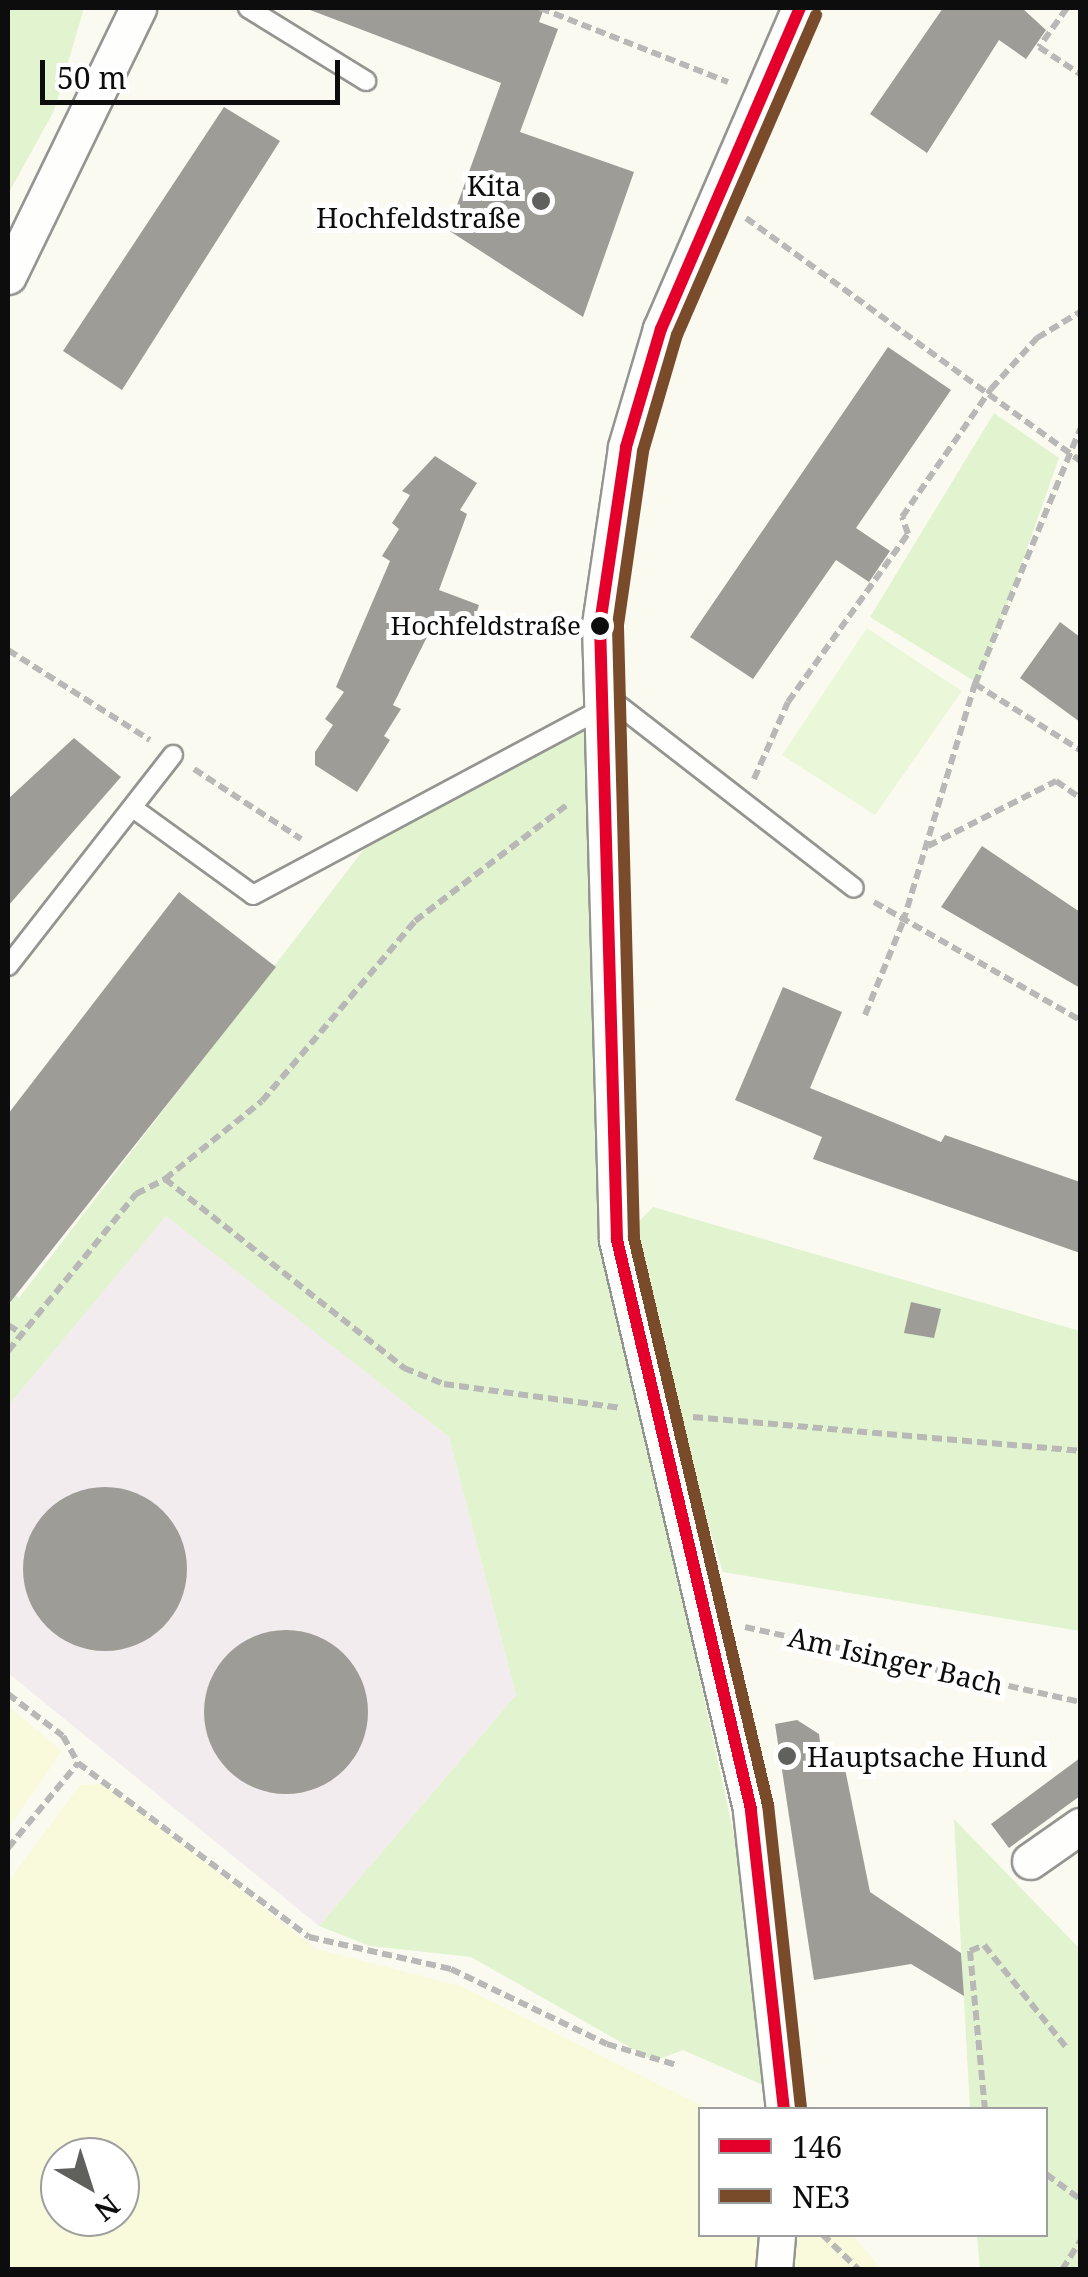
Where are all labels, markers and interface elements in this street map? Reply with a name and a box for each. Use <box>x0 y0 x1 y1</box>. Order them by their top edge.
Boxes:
scale bar <box>45 40 345 102</box>
text: 50 m <box>57 57 127 98</box>
place label: Kita Hochfeldstraße <box>316 168 521 234</box>
marker: Kita Hochfeldstraße <box>530 190 552 212</box>
place label: Hochfeldstraße <box>391 610 581 642</box>
marker: Hochfeldstraße <box>590 616 610 636</box>
street label: Am Isinger Bach <box>785 1619 1007 1701</box>
place label: Hauptsache Hund <box>807 1739 1047 1773</box>
marker: Hauptsache Hund <box>776 1745 798 1767</box>
legend <box>698 2107 1048 2237</box>
text: 146 <box>792 2126 842 2167</box>
north arrow <box>40 2137 140 2237</box>
text: NE3 <box>792 2176 850 2217</box>
text: N <box>87 2187 128 2230</box>

